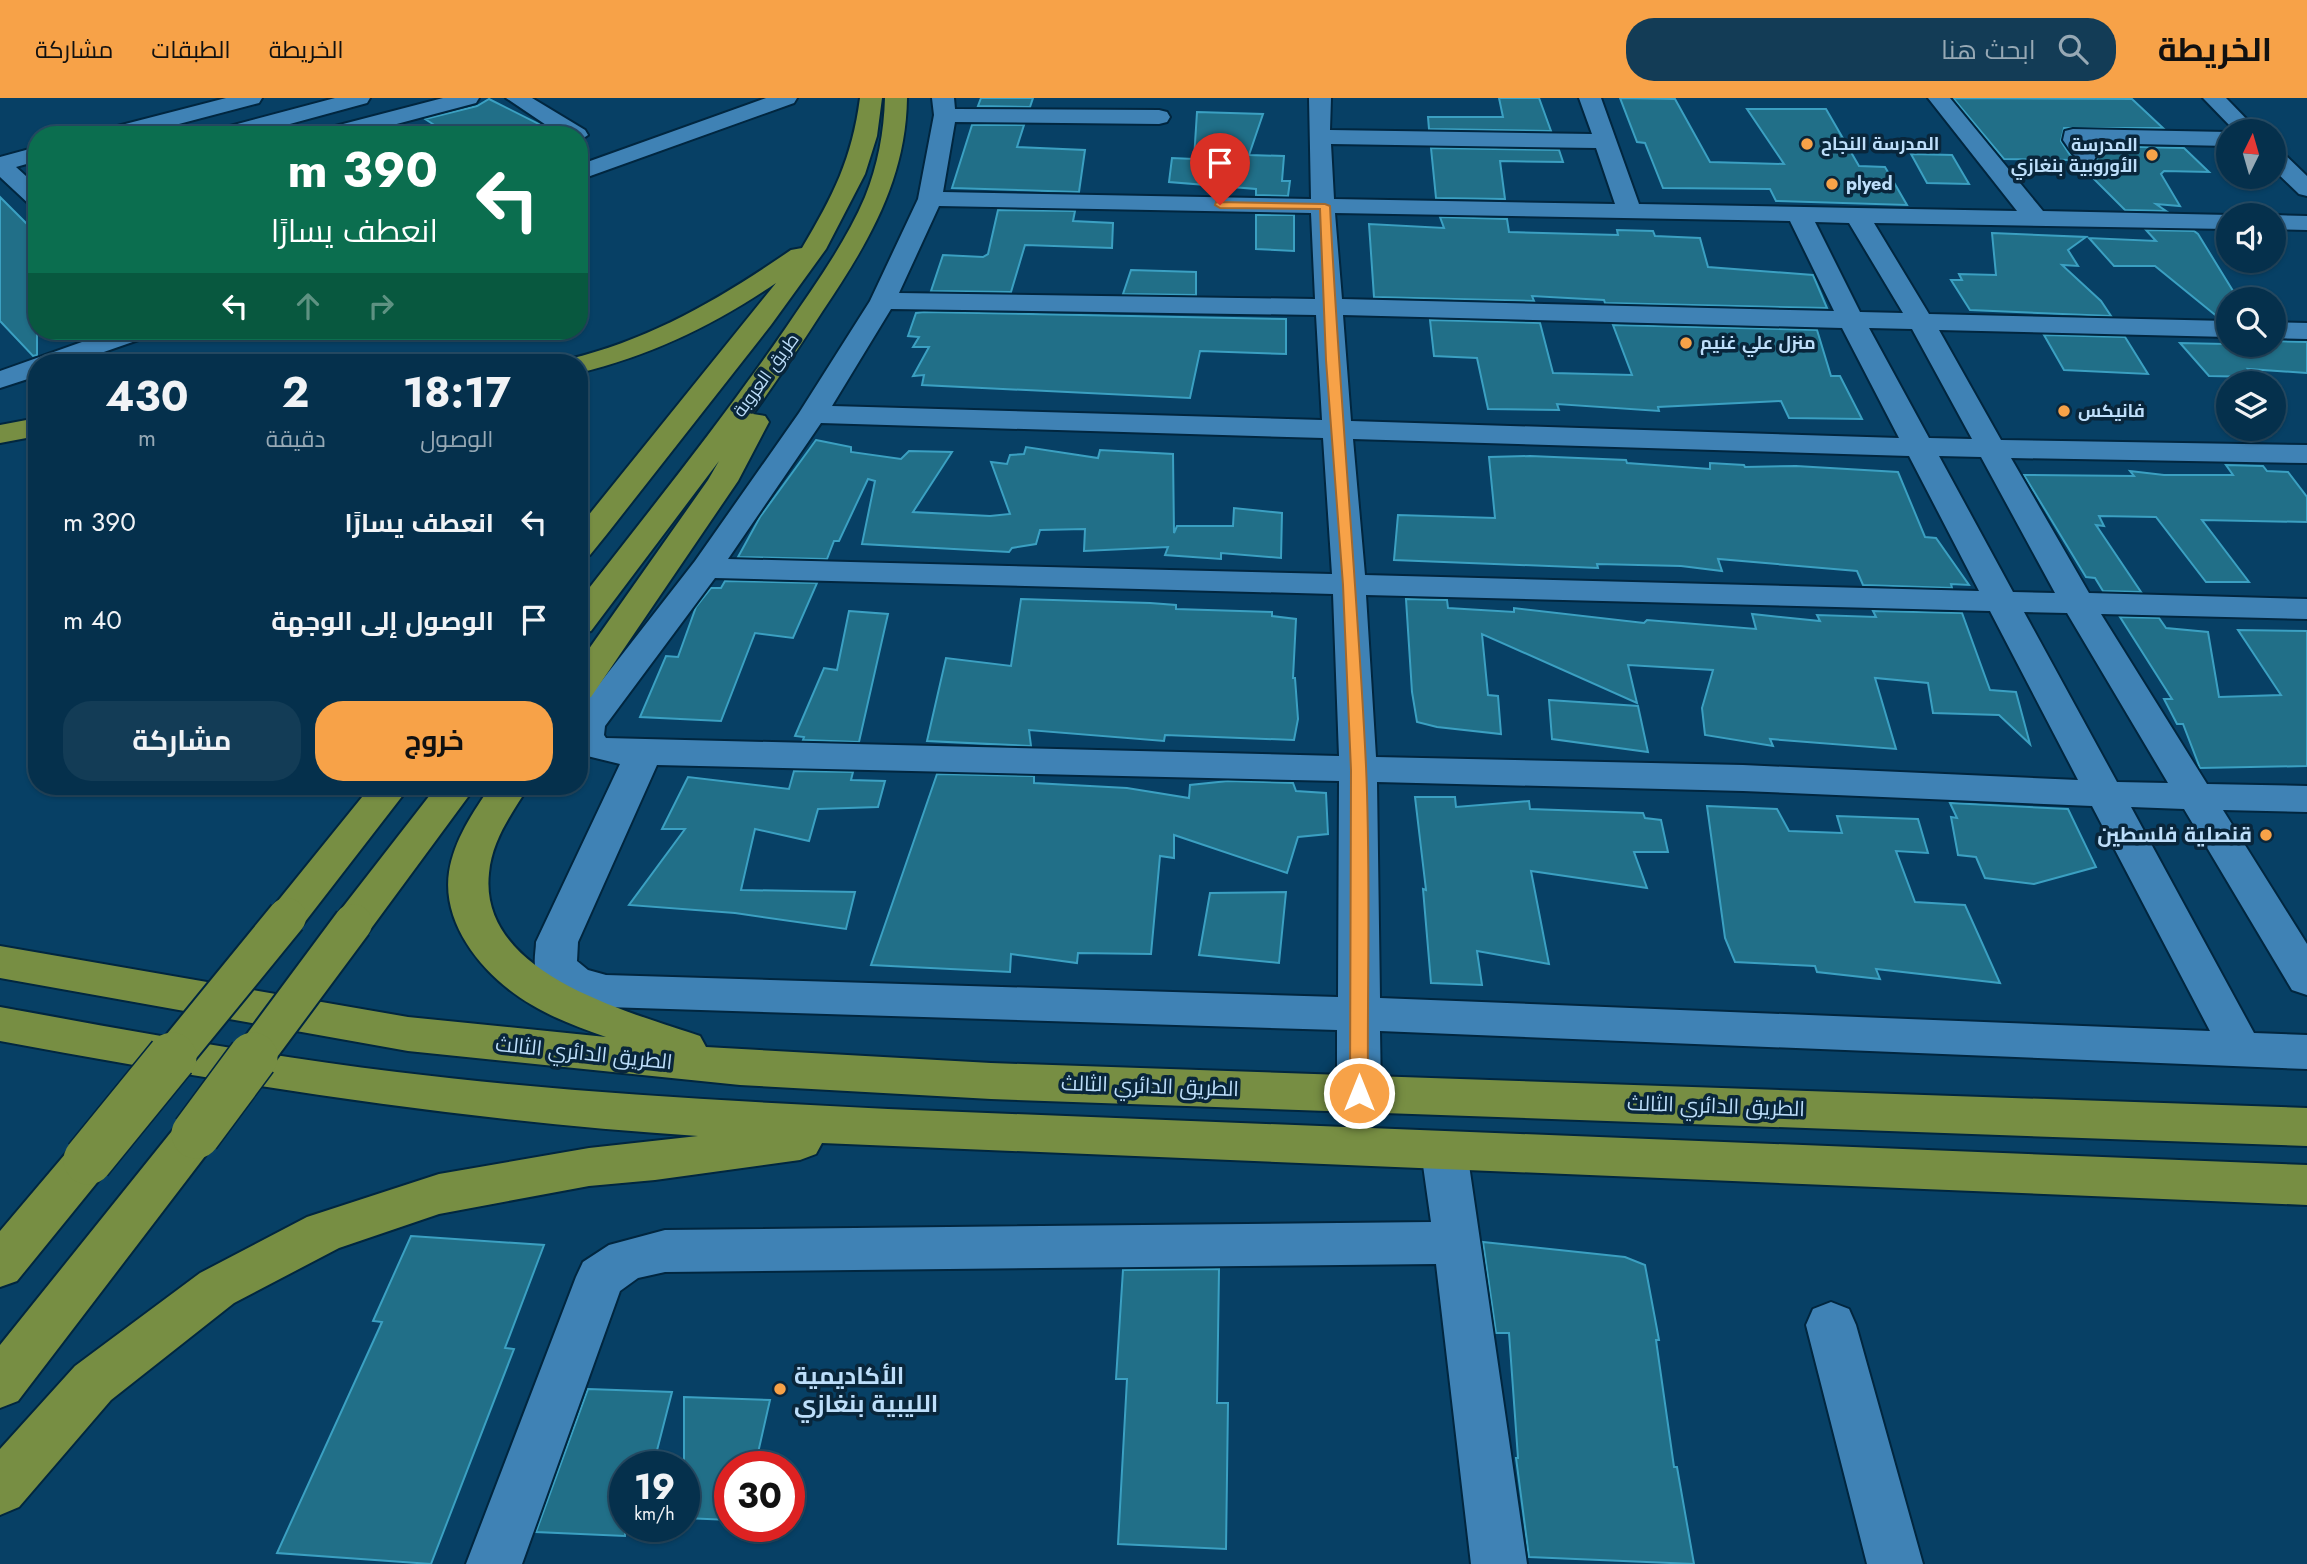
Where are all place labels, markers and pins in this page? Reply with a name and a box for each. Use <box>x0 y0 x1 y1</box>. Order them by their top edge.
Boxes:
place label: المدرسة النجاح <box>1821 131 1939 157</box>
place label: المدرسة الأوروبية بنغازي <box>2011 132 2138 180</box>
pin <box>1190 133 1250 205</box>
marker: المدرسة النجاح <box>1799 136 1815 152</box>
marker: المدرسة الأوروبية بنغازي <box>2144 147 2160 163</box>
place label: plyed <box>1846 171 1893 197</box>
marker: plyed <box>1824 176 1840 192</box>
place label: منزل علي غنيم <box>1700 330 1816 358</box>
marker: منزل علي غنيم <box>1678 335 1694 351</box>
place label: فانيكس <box>2078 398 2145 424</box>
marker: فانيكس <box>2056 403 2072 419</box>
place label: قنصلية فلسطين <box>2097 820 2252 850</box>
marker: قنصلية فلسطين <box>2258 827 2274 843</box>
place label: الأكاديمية الليبية بنغازي <box>794 1358 938 1423</box>
marker: الأكاديمية الليبية بنغازي <box>772 1381 788 1397</box>

